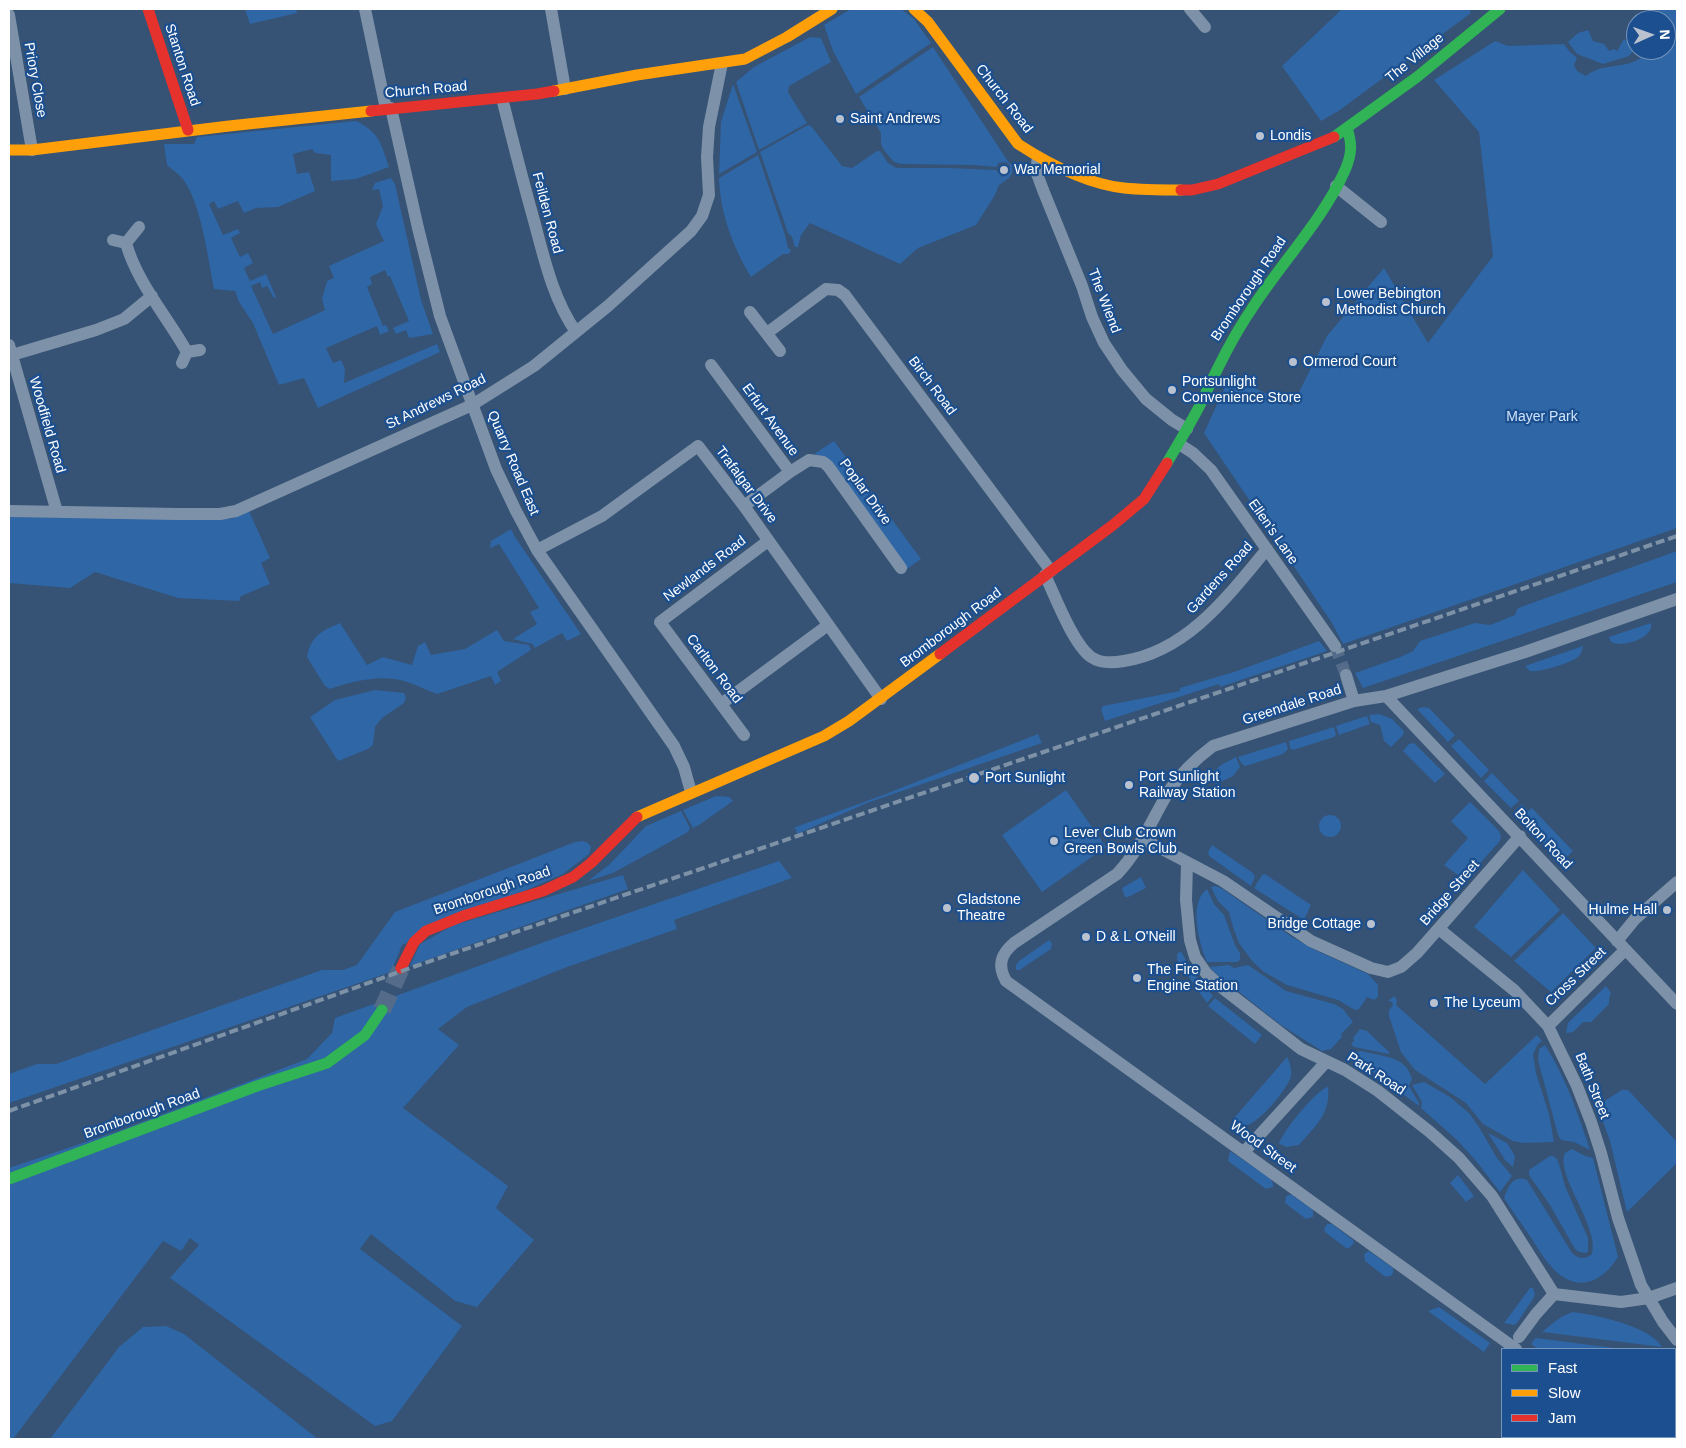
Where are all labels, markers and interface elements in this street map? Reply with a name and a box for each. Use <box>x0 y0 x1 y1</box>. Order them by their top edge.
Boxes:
north arrow <box>1626 10 1676 60</box>
street label: Stanton Road <box>161 22 203 108</box>
text: N <box>1657 29 1673 40</box>
street label: The Village <box>1383 30 1447 86</box>
street label: Priory Close <box>20 41 50 119</box>
street label: Church Road <box>972 61 1036 137</box>
street label: Church Road <box>384 78 468 102</box>
place label: Saint Andrews <box>850 111 940 127</box>
marker: Saint Andrews <box>834 113 846 125</box>
place label: Londis <box>1270 128 1311 144</box>
marker: Londis <box>1254 130 1266 142</box>
place label: War Memorial <box>1014 162 1101 178</box>
marker: War Memorial <box>998 164 1010 176</box>
street label: Feilden Road <box>528 171 566 255</box>
street label: Bromborough Road <box>1208 234 1290 344</box>
street label: The Wiend <box>1084 266 1124 336</box>
place label: Lower Bebington Methodist Church <box>1336 286 1446 318</box>
marker: Lower Bebington Methodist Church <box>1320 296 1332 308</box>
street label: Birch Road <box>904 353 960 419</box>
place label: Ormerod Court <box>1303 354 1396 370</box>
marker: Ormerod Court <box>1287 356 1299 368</box>
street label: St Andrews Road <box>383 371 489 433</box>
place label: Portsunlight Convenience Store <box>1182 374 1301 407</box>
street label: Woodfield Road <box>25 375 69 475</box>
street label: Erfurt Avenue <box>738 381 802 459</box>
marker: Portsunlight Convenience Store <box>1166 384 1178 396</box>
street label: Quarry Road East <box>483 408 543 518</box>
park label: Mayer Park <box>1506 409 1578 425</box>
street label: Trafalgar Drive <box>712 443 780 527</box>
street label: Poplar Drive <box>836 456 894 528</box>
street label: Ellen's Lane <box>1244 496 1302 568</box>
street label: Newlands Road <box>660 533 750 605</box>
street label: Gardens Road <box>1183 539 1257 617</box>
street label: Bromborough Road <box>897 585 1005 671</box>
street label: Carlton Road <box>682 631 746 707</box>
street label: Greendale Road <box>1241 681 1343 729</box>
place label: Port Sunlight Railway Station <box>1139 769 1235 802</box>
place label: Port Sunlight <box>985 770 1065 786</box>
marker: Port Sunlight <box>967 771 981 785</box>
marker: Port Sunlight Railway Station <box>1123 779 1135 791</box>
street label: Bolton Road <box>1511 805 1575 873</box>
place label: Lever Club Crown Green Bowls Club <box>1064 825 1177 858</box>
marker: Lever Club Crown Green Bowls Club <box>1048 835 1060 847</box>
street label: Bridge Street <box>1417 857 1483 929</box>
street label: Bromborough Road <box>432 863 552 919</box>
place label: Gladstone Theatre <box>957 892 1021 924</box>
marker: Gladstone Theatre <box>941 902 953 914</box>
place label: Hulme Hall <box>1589 902 1657 918</box>
marker: Hulme Hall <box>1661 904 1673 916</box>
place label: Bridge Cottage <box>1268 916 1361 932</box>
marker: Bridge Cottage <box>1365 918 1377 930</box>
place label: D & L O'Neill <box>1096 929 1176 945</box>
marker: D & L O'Neill <box>1080 931 1092 943</box>
street label: Cross Street <box>1542 944 1610 1010</box>
place label: The Fire Engine Station <box>1147 962 1238 994</box>
marker: The Fire Engine Station <box>1131 972 1143 984</box>
place label: The Lyceum <box>1444 995 1521 1011</box>
marker: The Lyceum <box>1428 997 1440 1009</box>
street label: Park Road <box>1344 1049 1408 1099</box>
street label: Bath Street <box>1571 1050 1613 1122</box>
street label: Bromborough Road <box>82 1085 202 1143</box>
street label: Wood Street <box>1227 1117 1299 1177</box>
legend <box>1501 1348 1676 1438</box>
text: Fast <box>1548 1359 1577 1376</box>
text: Slow <box>1548 1384 1581 1401</box>
text: Jam <box>1548 1409 1576 1426</box>

